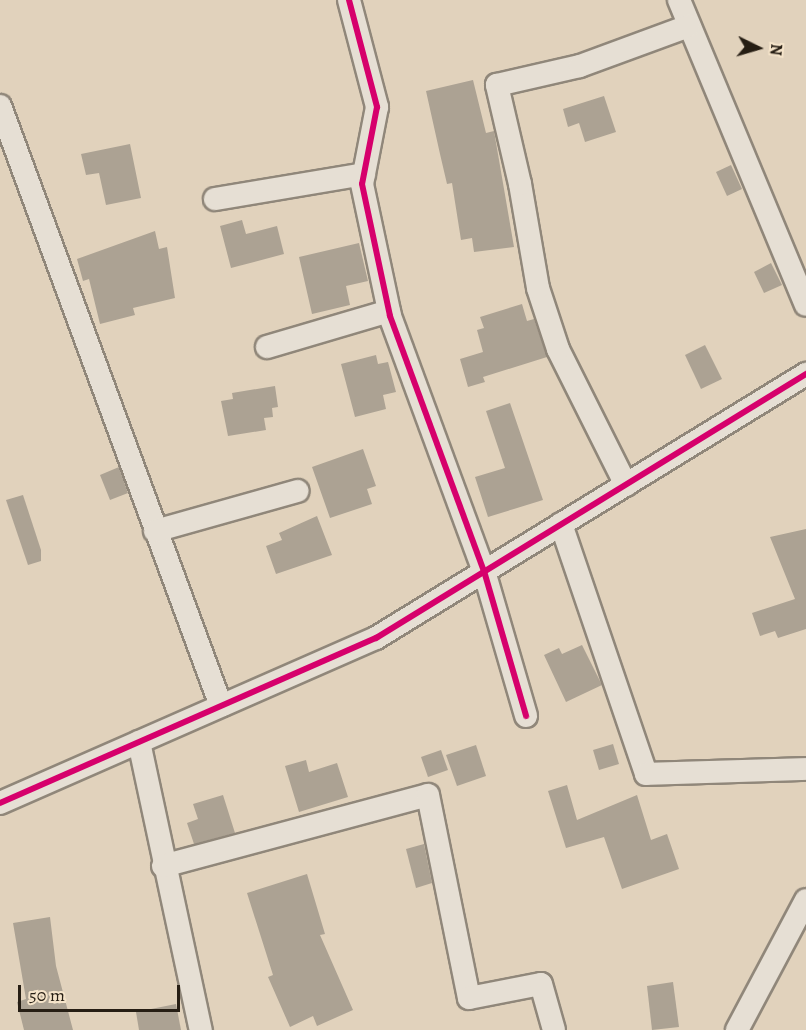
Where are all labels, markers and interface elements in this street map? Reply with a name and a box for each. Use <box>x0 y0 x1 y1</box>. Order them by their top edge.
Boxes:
north arrow <box>728 18 788 78</box>
text: N <box>764 43 787 56</box>
scale bar <box>21 973 183 1011</box>
text: 50 m <box>29 983 65 1007</box>

